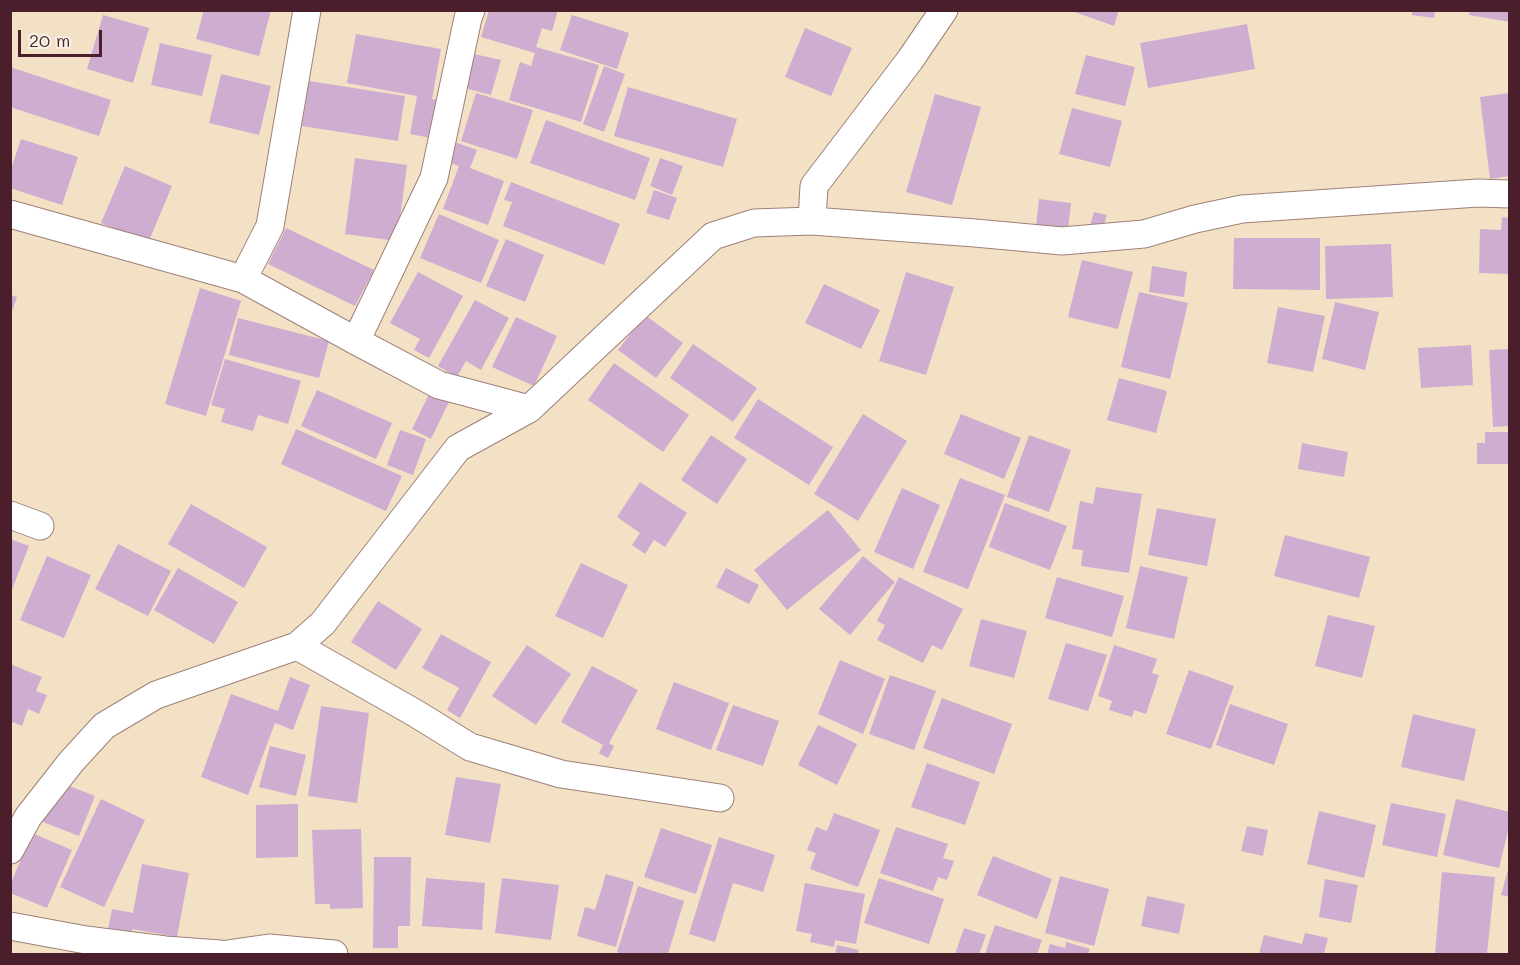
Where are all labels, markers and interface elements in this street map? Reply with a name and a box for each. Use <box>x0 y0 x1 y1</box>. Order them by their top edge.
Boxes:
scale bar <box>21 18 105 56</box>
text: 20 m <box>29 28 70 52</box>

